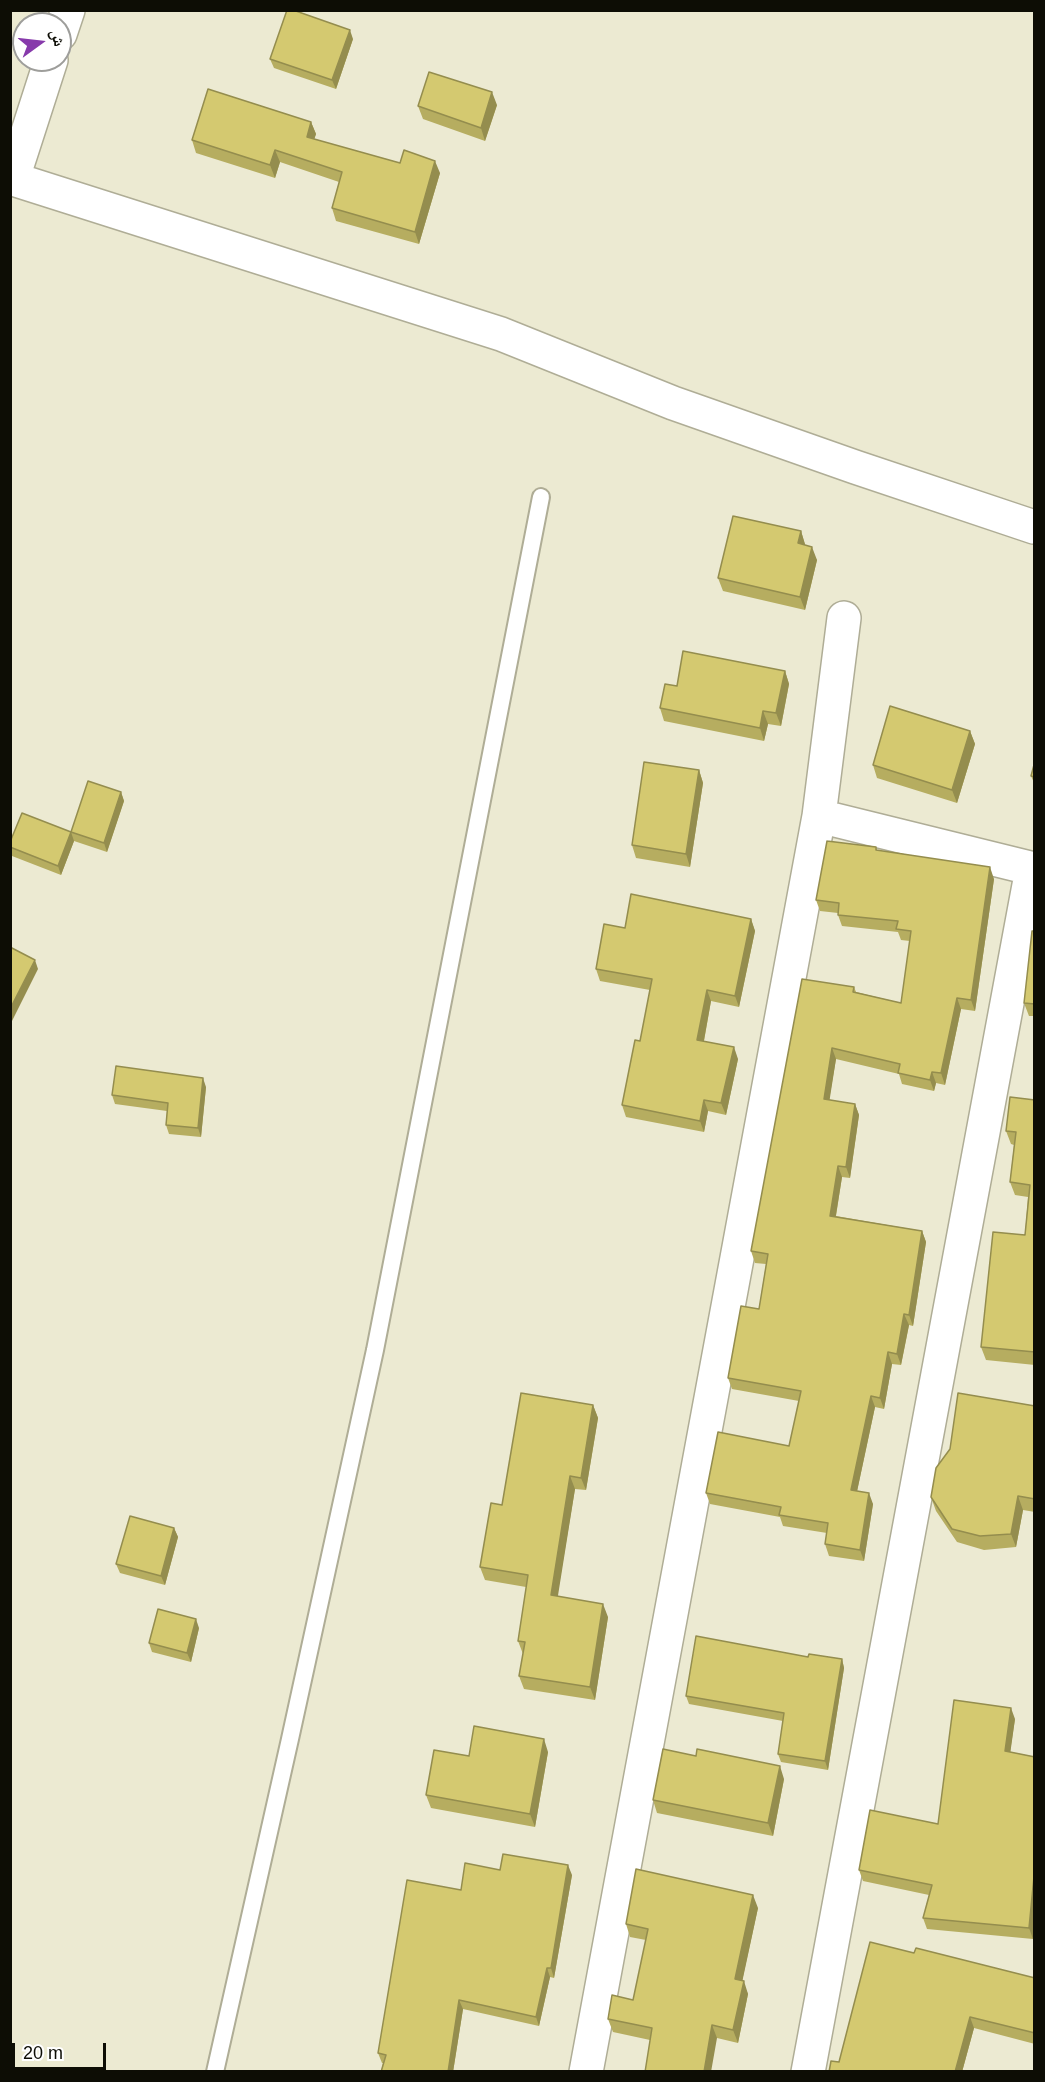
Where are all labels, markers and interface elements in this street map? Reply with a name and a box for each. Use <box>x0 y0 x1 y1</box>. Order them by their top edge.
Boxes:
north arrow <box>12 12 72 72</box>
text: ش <box>48 27 68 48</box>
scale bar <box>15 2031 110 2069</box>
text: 20 m <box>23 2043 63 2063</box>

